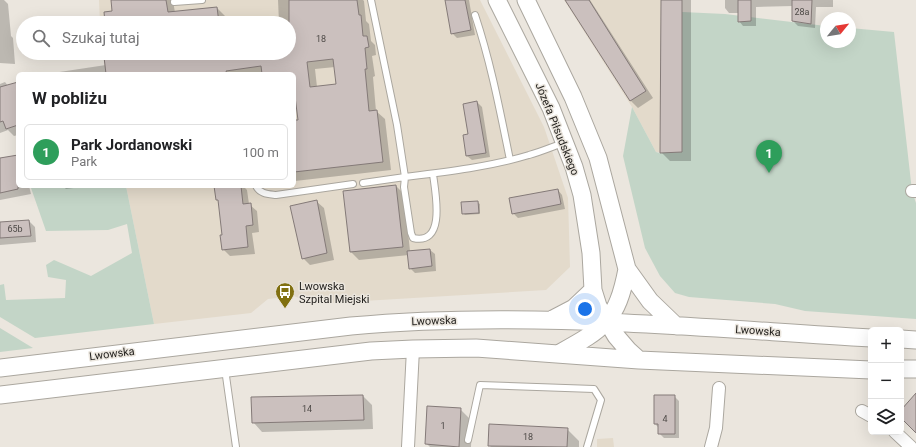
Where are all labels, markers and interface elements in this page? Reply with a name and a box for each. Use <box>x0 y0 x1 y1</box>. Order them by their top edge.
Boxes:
house number: 28a <box>794 7 810 17</box>
north arrow <box>820 12 856 48</box>
search box <box>16 16 296 60</box>
icon: search <box>30 27 52 49</box>
text: Szukaj tutaj <box>62 29 140 47</box>
house number: 18 <box>316 34 326 44</box>
street label: Józefa Piłsudskiego <box>532 81 582 177</box>
text: W pobliżu <box>32 88 107 108</box>
text: Park Jordanowski <box>71 136 192 154</box>
pin: 1 <box>756 140 782 173</box>
text: 1 <box>42 145 50 160</box>
text: 100 m <box>242 145 279 160</box>
text: Park <box>71 154 97 169</box>
house number: 65b <box>7 224 23 234</box>
place label: Lwowska Szpital Miejski <box>299 280 370 306</box>
bus stop icon: Lwowska Szpital Miejski <box>274 281 296 309</box>
your location <box>575 299 595 319</box>
street label: Lwowska <box>411 314 457 328</box>
street label: Lwowska <box>735 323 781 339</box>
map controls <box>868 327 904 435</box>
button: + <box>868 327 904 363</box>
street label: Lwowska <box>89 345 135 363</box>
button: − <box>868 363 904 399</box>
button: layers <box>868 399 904 435</box>
house number: 14 <box>302 404 312 414</box>
house number: 4 <box>662 414 668 424</box>
house number: 1 <box>440 421 446 431</box>
house number: 18 <box>523 432 533 442</box>

